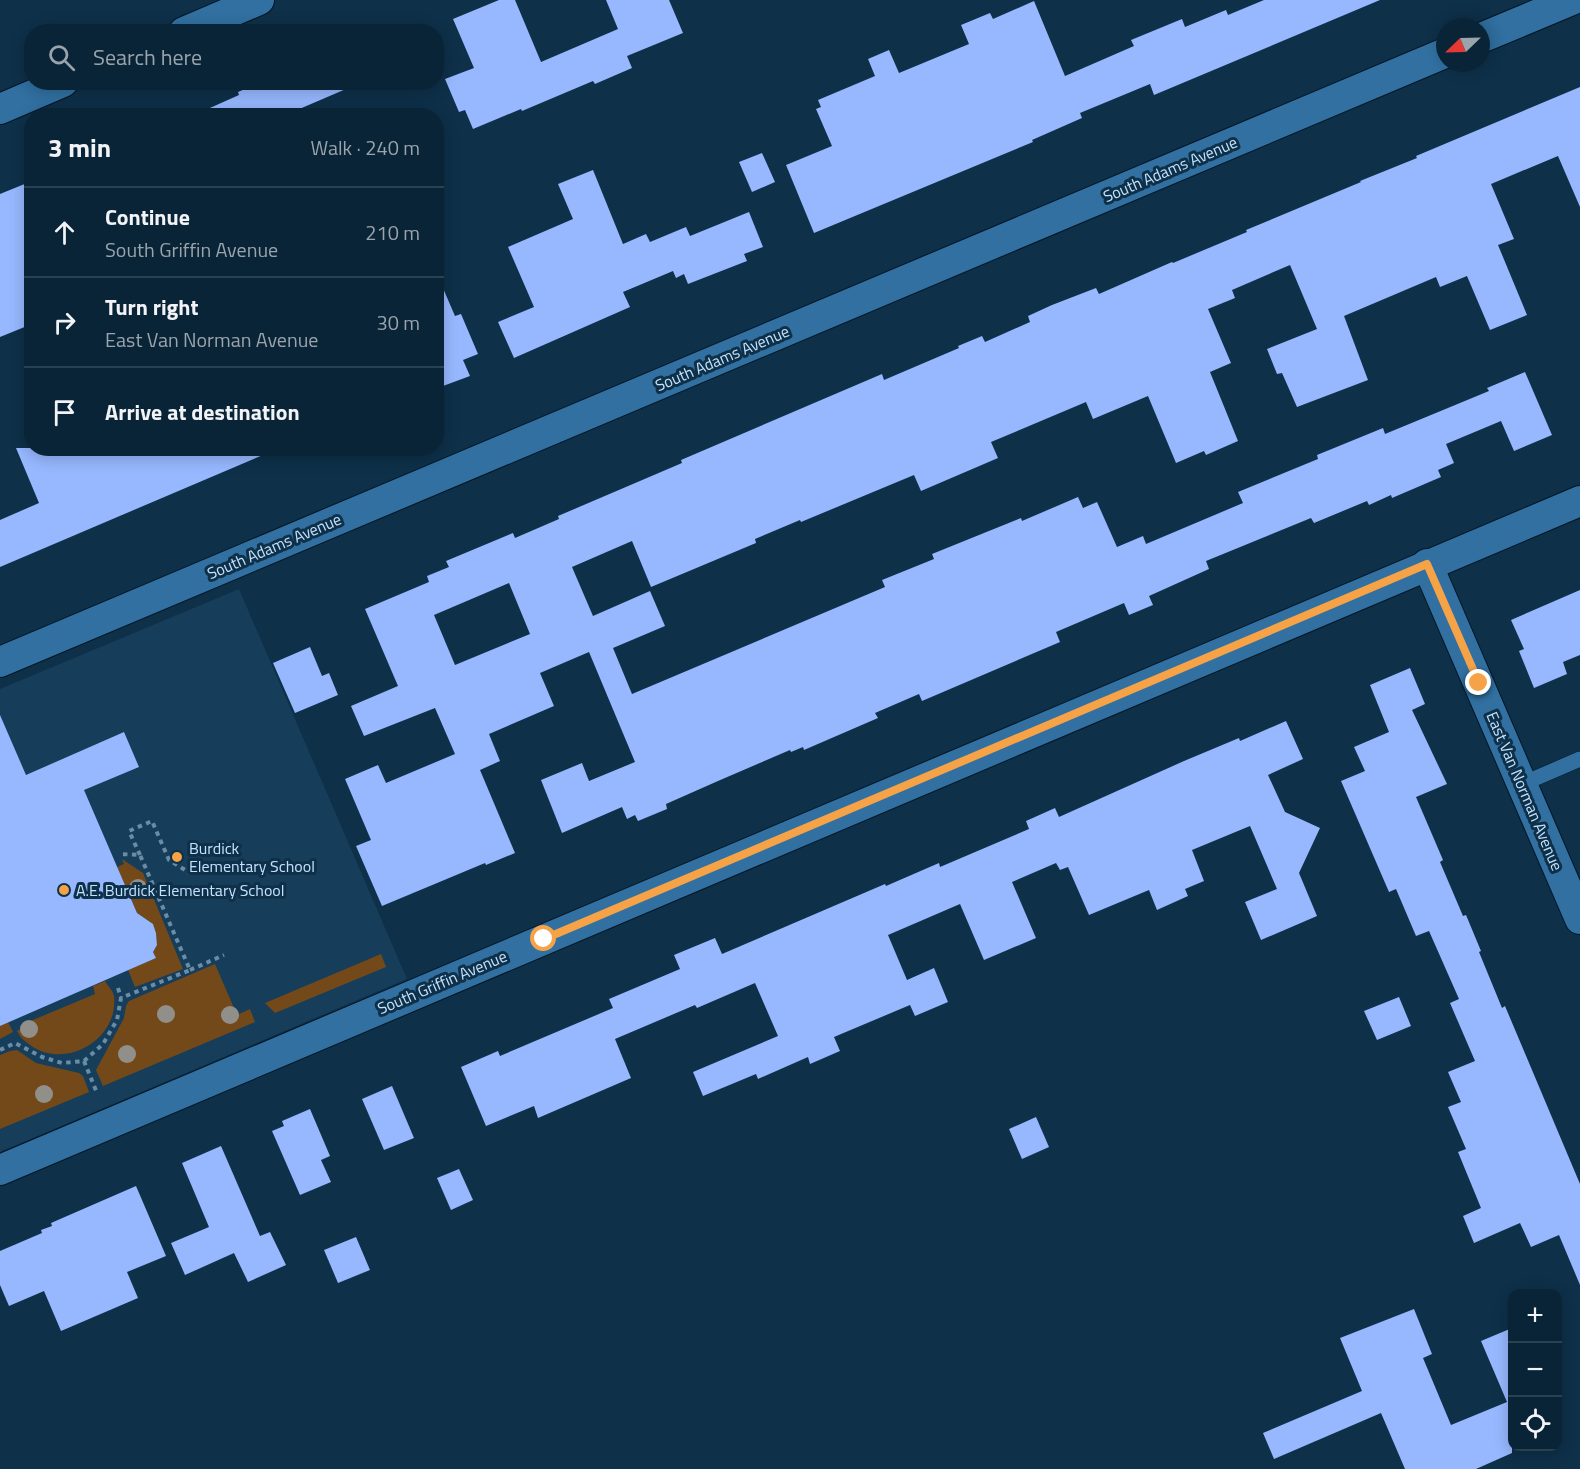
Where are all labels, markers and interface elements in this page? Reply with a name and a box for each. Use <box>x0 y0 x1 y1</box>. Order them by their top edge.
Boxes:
north arrow <box>1436 18 1490 72</box>
search box <box>24 24 444 90</box>
text: Search here <box>93 40 202 74</box>
icon: search <box>45 41 78 74</box>
text: 3 min <box>48 128 111 167</box>
street label: South Adams Avenue <box>1099 130 1241 208</box>
text: Walk · 240 m <box>311 132 420 163</box>
text: Continue <box>105 200 190 234</box>
icon: ahead <box>48 216 81 249</box>
text: 210 m <box>365 217 420 248</box>
text: South Griffin Avenue <box>105 234 278 265</box>
text: Turn right <box>105 290 199 324</box>
icon: right <box>48 306 81 339</box>
text: 30 m <box>376 307 420 338</box>
street label: South Adams Avenue <box>651 319 793 397</box>
text: East Van Norman Avenue <box>105 324 318 355</box>
text: Arrive at destination <box>105 395 300 429</box>
icon: arrive <box>48 396 81 429</box>
street label: South Adams Avenue <box>203 507 345 585</box>
route end <box>1465 669 1491 695</box>
street label: East Van Norman Avenue <box>1481 708 1569 874</box>
place label: Burdick Elementary School <box>189 836 315 878</box>
marker: Burdick Elementary School <box>170 850 184 864</box>
place label: A.E. Burdick Elementary School <box>76 878 285 902</box>
marker: A.E. Burdick Elementary School <box>57 883 71 897</box>
route start <box>530 925 556 951</box>
street label: South Griffin Avenue <box>374 944 510 1020</box>
map controls <box>1508 1289 1562 1451</box>
button: + <box>1508 1289 1562 1343</box>
button: − <box>1508 1343 1562 1397</box>
button: locate <box>1508 1397 1562 1451</box>

